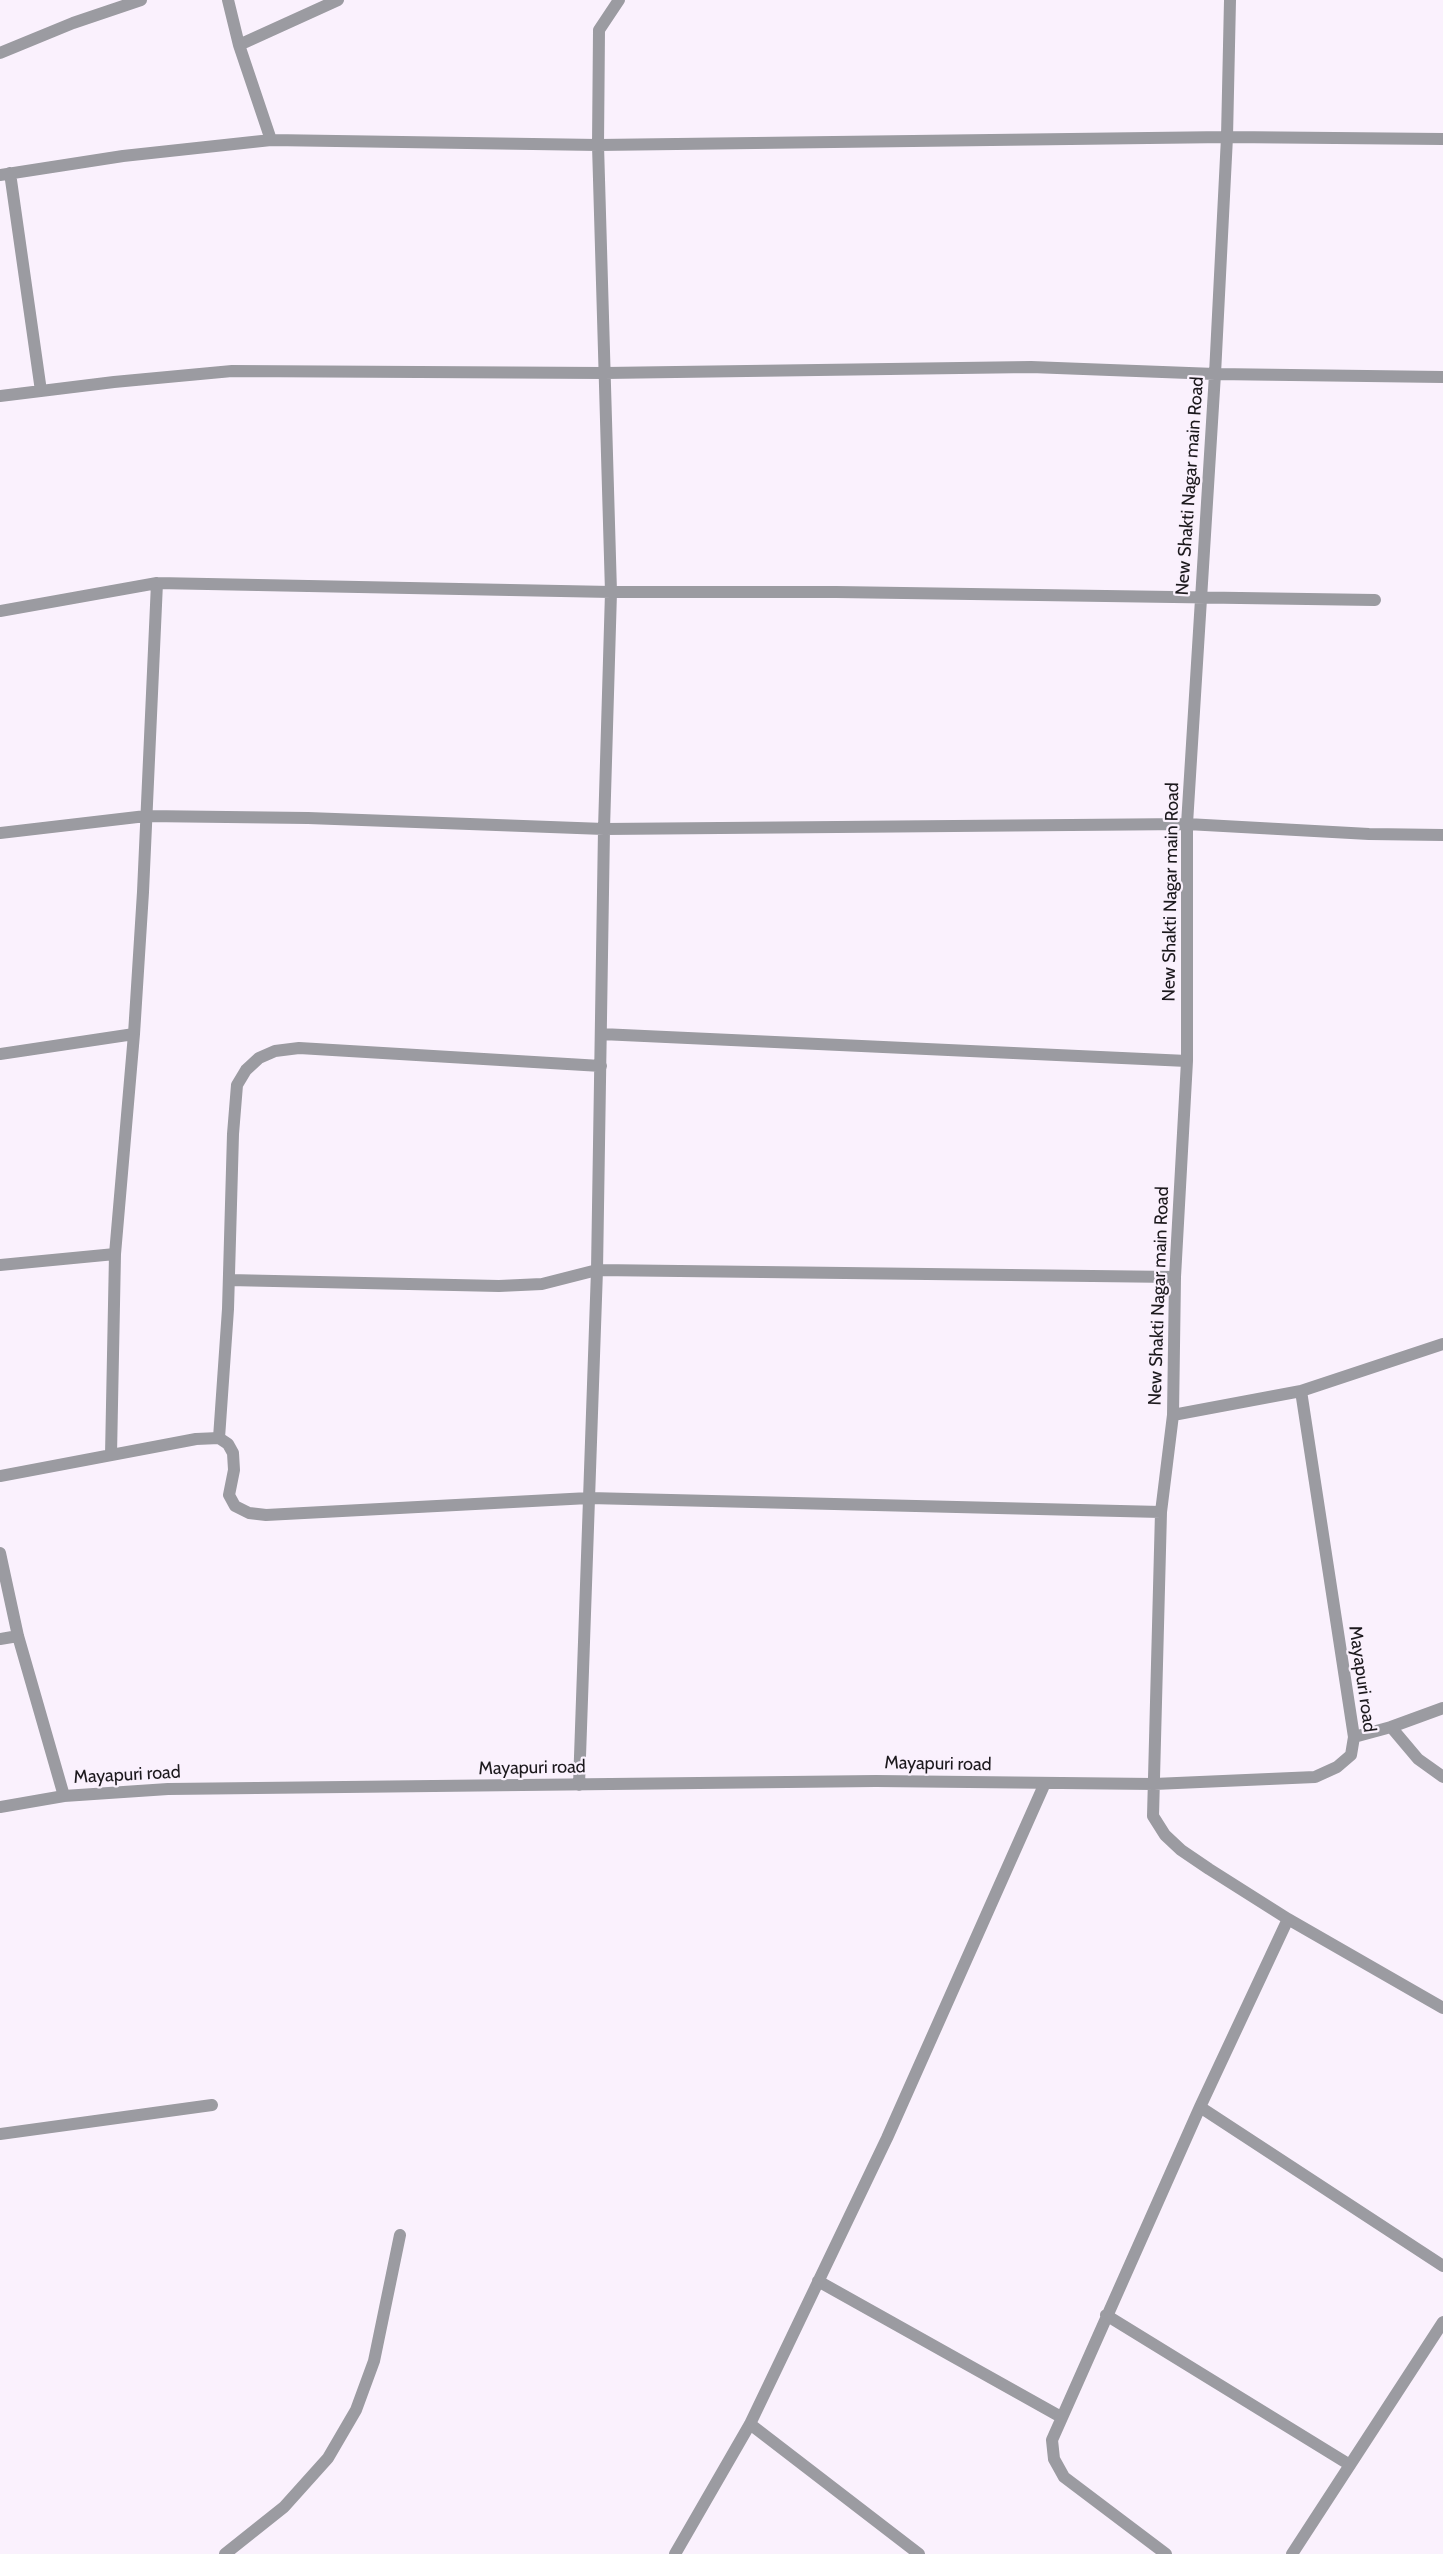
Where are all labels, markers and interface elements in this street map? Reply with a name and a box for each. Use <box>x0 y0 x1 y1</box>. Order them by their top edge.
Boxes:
street label: New Shakti Nagar main Road <box>1172 376 1208 596</box>
street label: New Shakti Nagar main Road <box>1158 782 1184 1002</box>
street label: New Shakti Nagar main Road <box>1144 1186 1174 1406</box>
street label: Mayapuri road <box>1344 1624 1380 1734</box>
street label: Mayapuri road <box>884 1752 992 1776</box>
street label: Mayapuri road <box>478 1756 586 1780</box>
street label: Mayapuri road <box>73 1761 181 1789</box>

